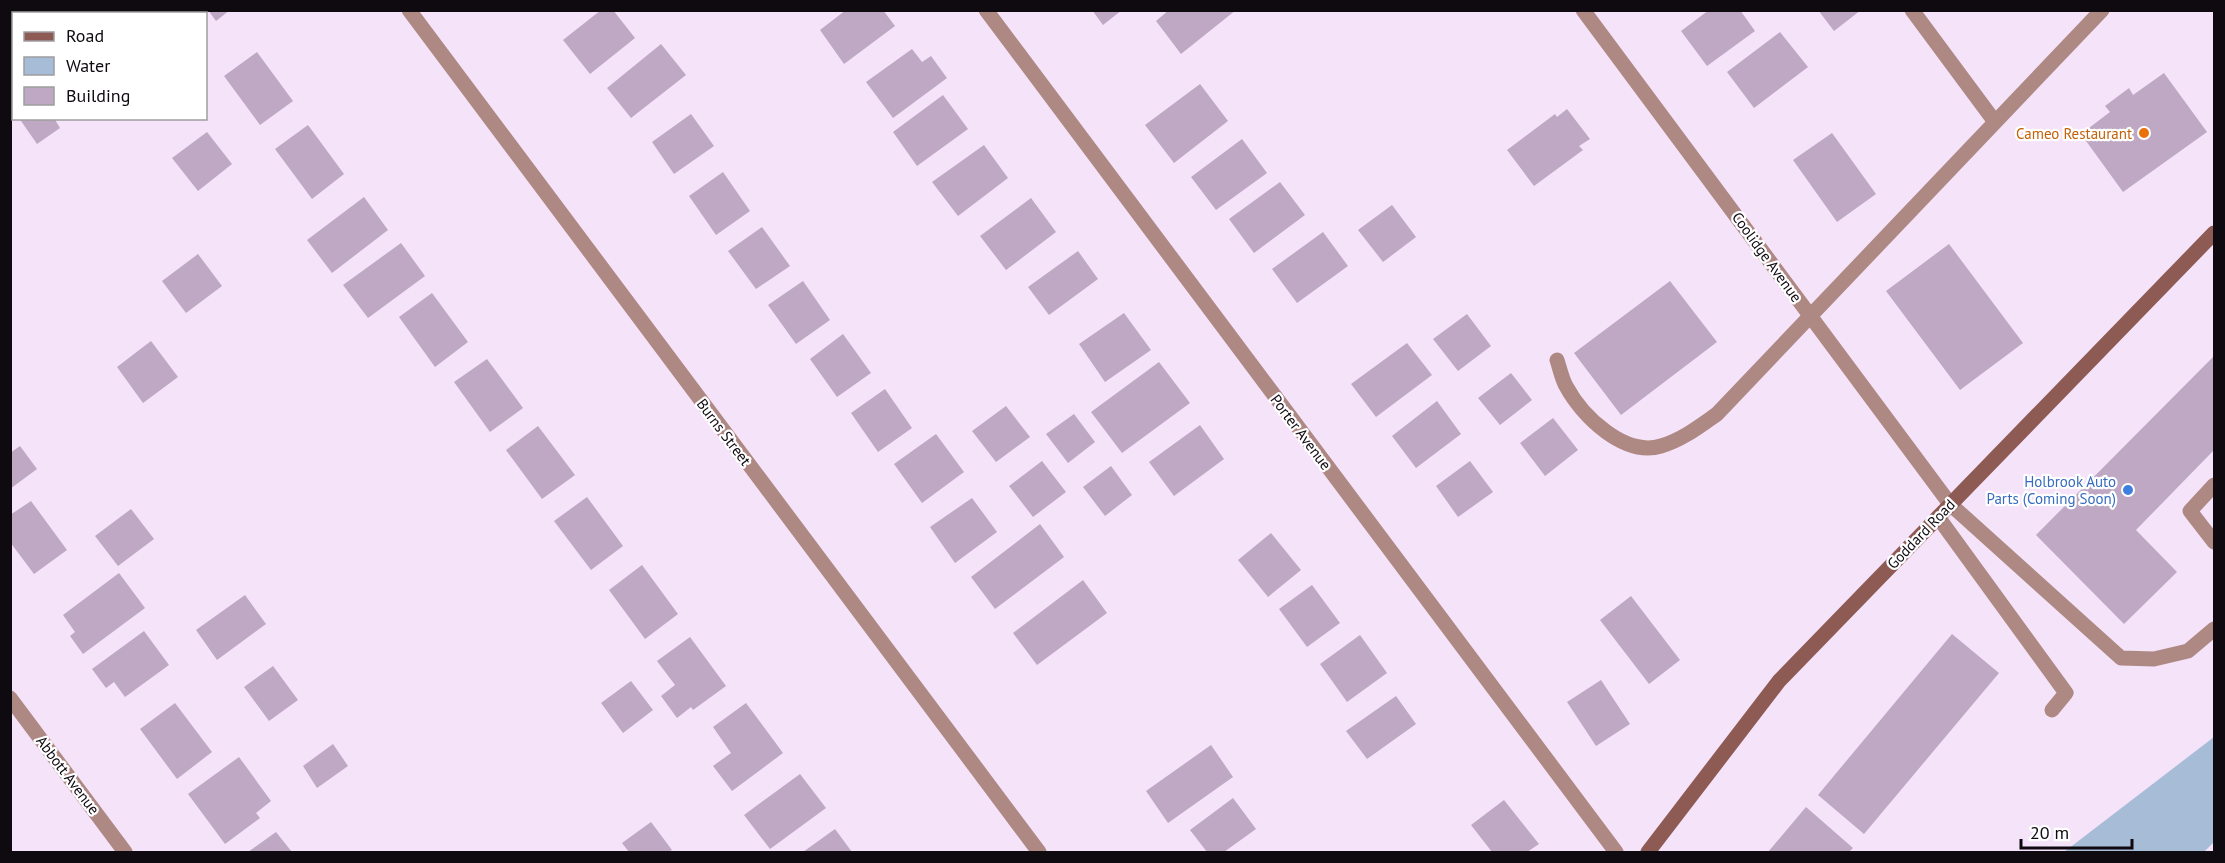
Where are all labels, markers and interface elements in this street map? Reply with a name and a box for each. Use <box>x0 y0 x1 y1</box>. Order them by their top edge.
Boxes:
legend <box>12 12 207 120</box>
text: Road <box>66 24 104 47</box>
text: Water <box>66 54 110 77</box>
text: Building <box>66 84 130 107</box>
place label: Cameo Restaurant <box>2016 124 2132 143</box>
marker: Cameo Restaurant <box>2137 126 2151 140</box>
street label: Coolidge Avenue <box>1728 208 1806 306</box>
street label: Porter Avenue <box>1266 391 1336 473</box>
street label: Burns Street <box>693 395 755 469</box>
place label: Holbrook Auto Parts (Coming Soon) <box>1987 472 2116 508</box>
marker: Holbrook Auto Parts (Coming Soon) <box>2121 483 2135 497</box>
street label: Goddard Road <box>1883 495 1959 573</box>
street label: Abbott Avenue <box>32 732 104 818</box>
scale bar <box>2021 812 2132 850</box>
text: 20 m <box>2030 821 2069 844</box>

